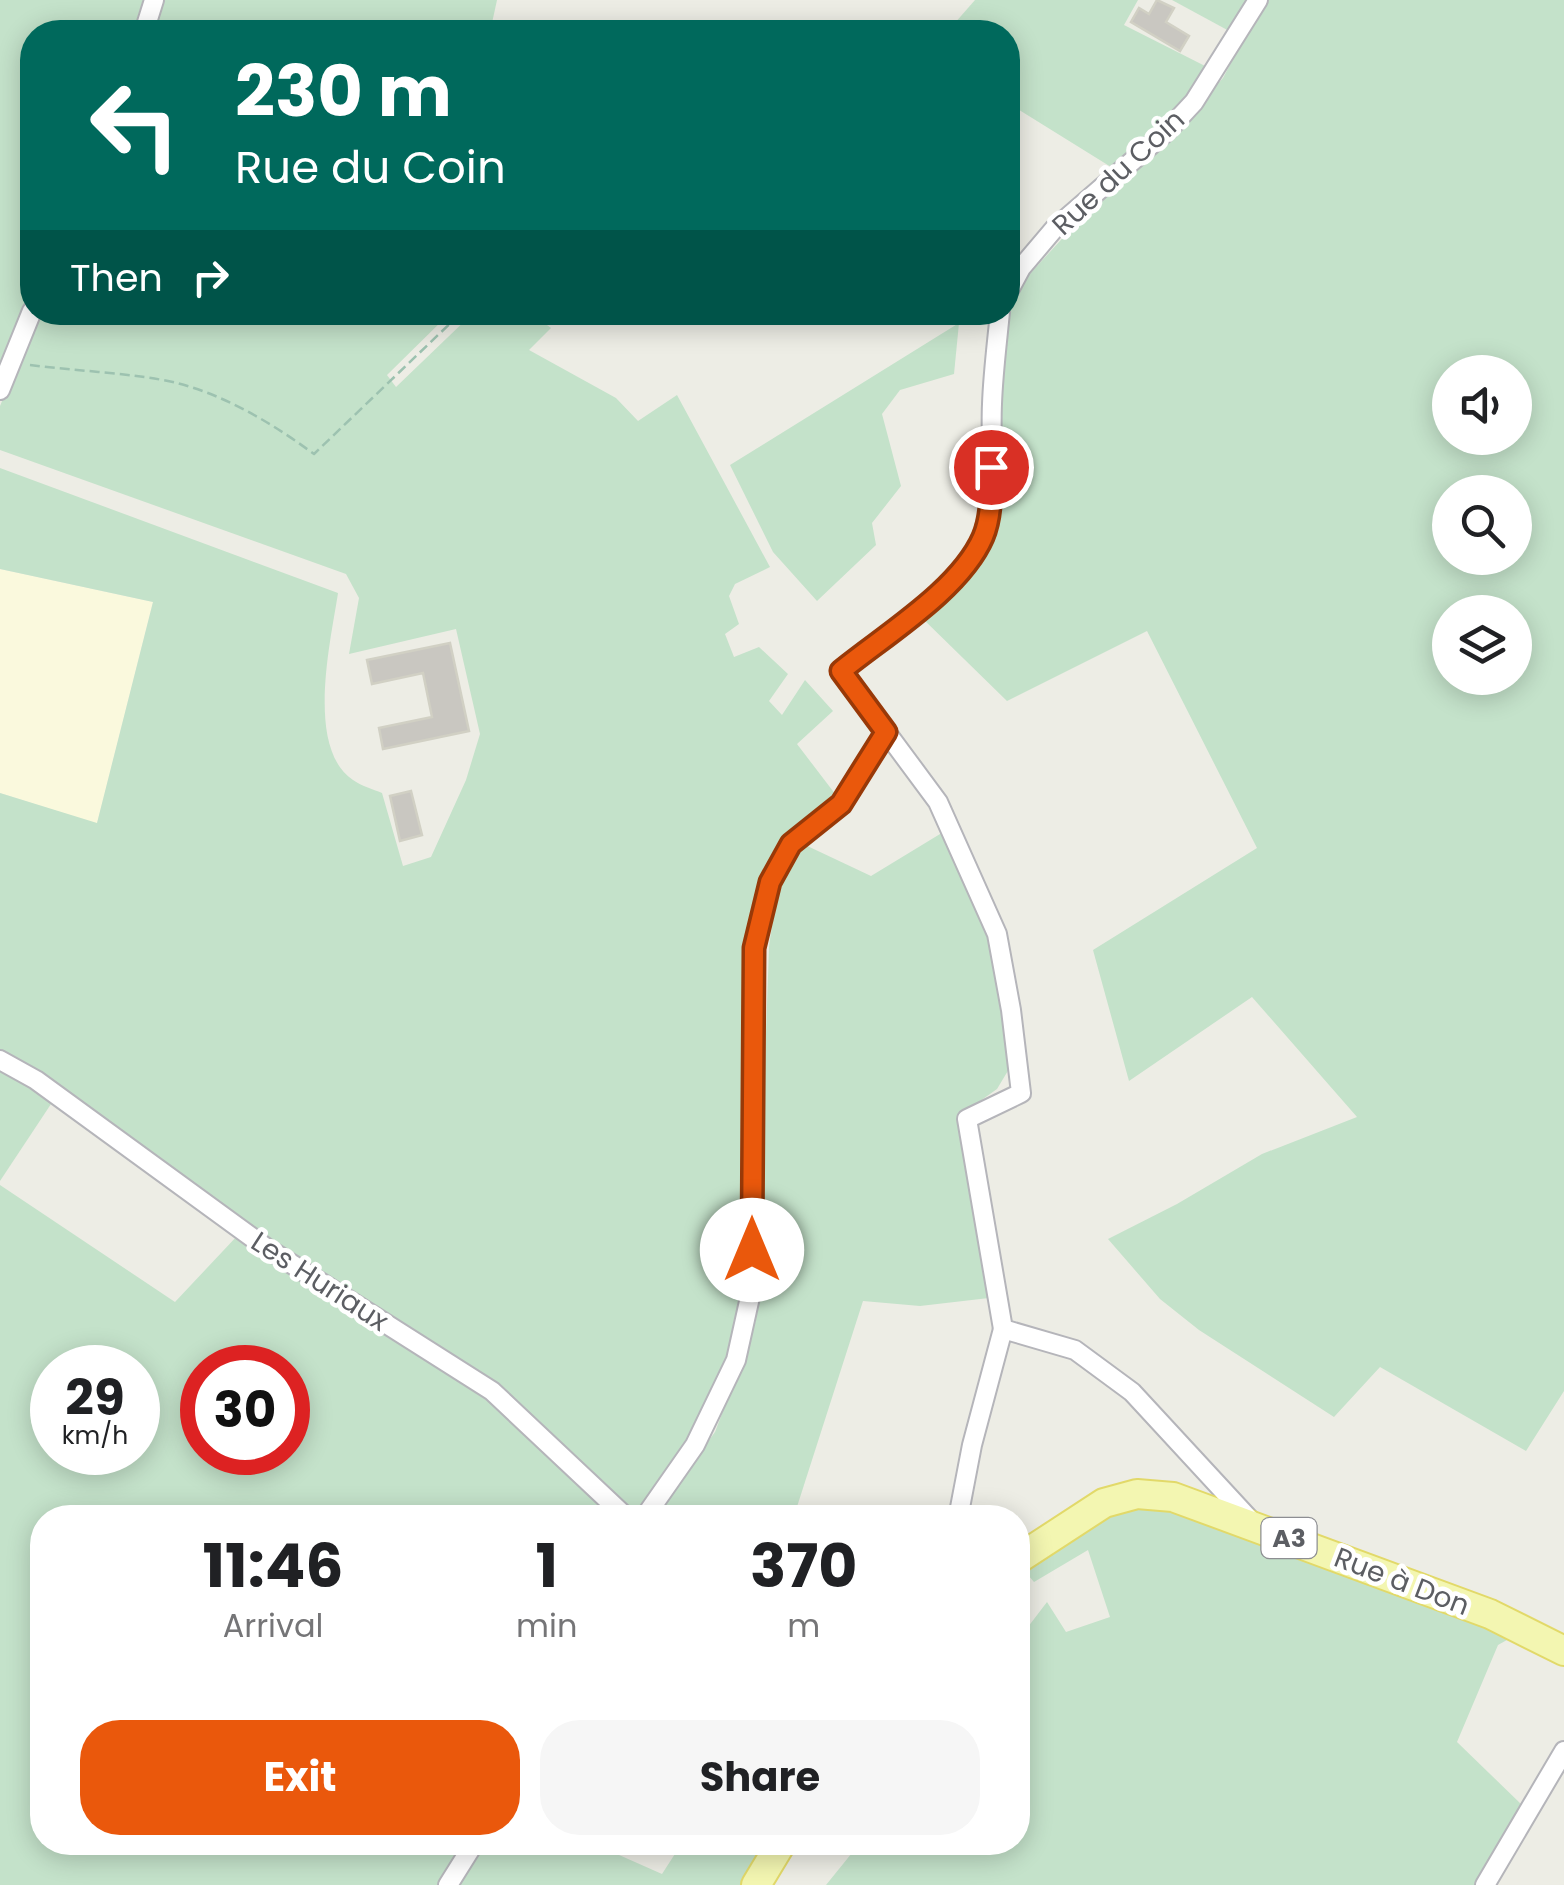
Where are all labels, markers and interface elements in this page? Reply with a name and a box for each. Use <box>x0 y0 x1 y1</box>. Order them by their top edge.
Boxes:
text: 230 m <box>235 42 452 141</box>
icon: left <box>70 60 200 190</box>
street label: Rue du Coin <box>1043 101 1193 244</box>
text: Rue du Coin <box>235 136 506 199</box>
icon: right <box>183 250 238 305</box>
text: Then <box>70 251 163 304</box>
map controls <box>1432 355 1532 695</box>
button: sound <box>1432 355 1532 455</box>
pin <box>949 425 1034 510</box>
icon: arrive <box>964 440 1019 495</box>
button: search <box>1432 475 1532 575</box>
button: layers <box>1432 595 1532 695</box>
position arrow <box>700 1198 804 1302</box>
street label: Les Huriaux <box>244 1222 396 1341</box>
speed limit sign: 30 <box>180 1345 310 1475</box>
text: 29 <box>65 1362 125 1433</box>
text: km/h <box>62 1418 128 1453</box>
road number: A3 <box>1262 1518 1316 1558</box>
text: 11:46 <box>203 1524 344 1608</box>
text: 1 <box>535 1524 558 1608</box>
text: 370 <box>750 1524 857 1608</box>
street label: Rue à Don <box>1329 1538 1475 1625</box>
text: Arrival <box>223 1603 323 1648</box>
text: min <box>516 1603 577 1648</box>
text: m <box>787 1603 820 1648</box>
button: Exit <box>80 1720 520 1835</box>
button: Share <box>540 1720 980 1835</box>

